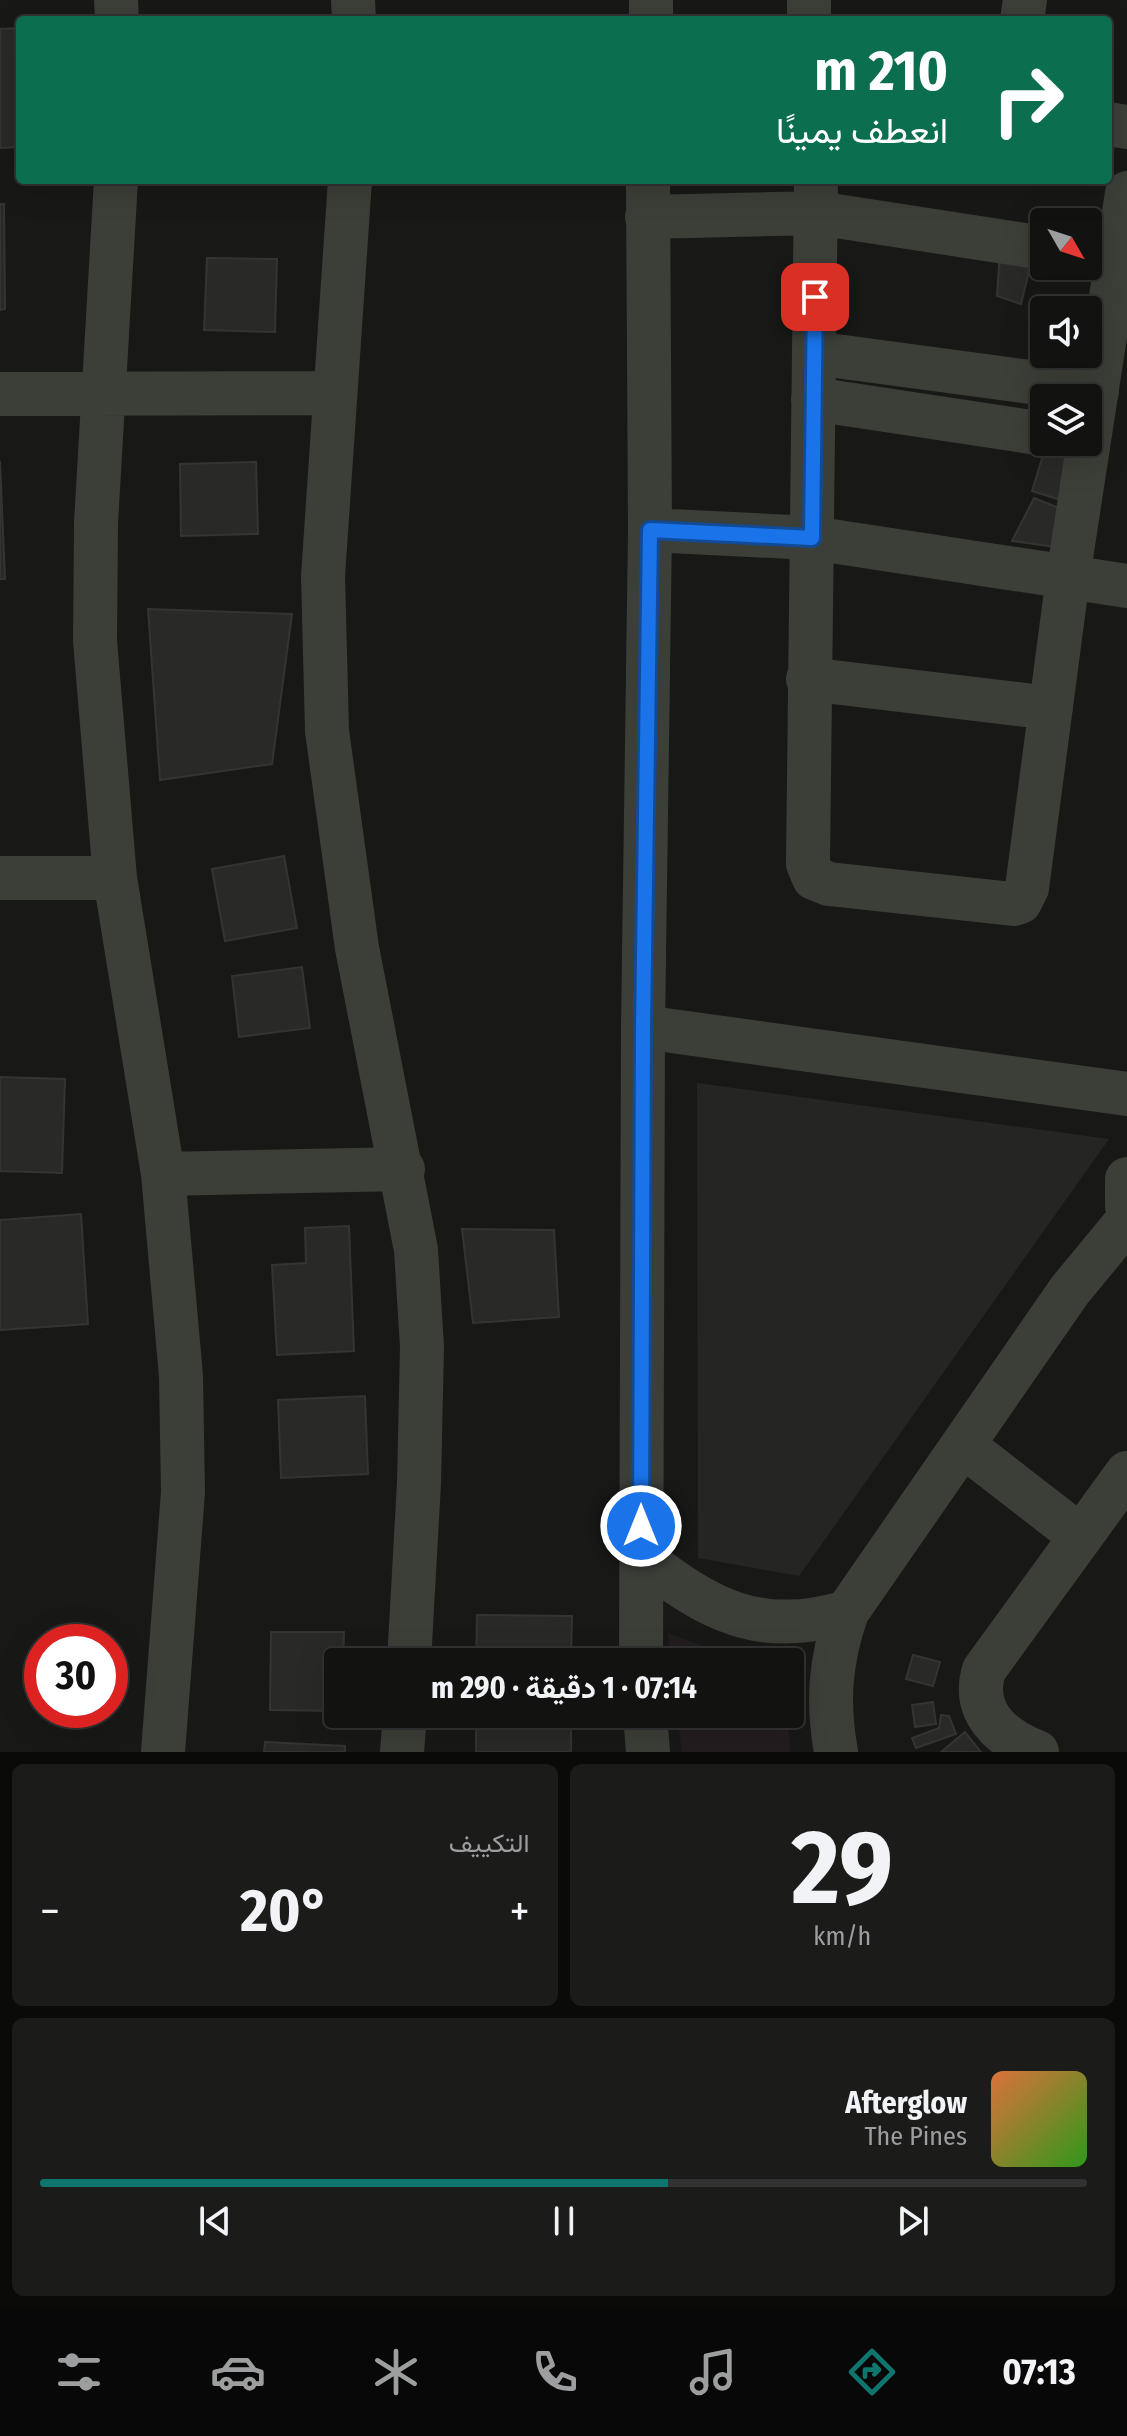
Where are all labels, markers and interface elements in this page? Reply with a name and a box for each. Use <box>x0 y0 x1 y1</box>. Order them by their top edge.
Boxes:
text: 210 m <box>814 38 948 105</box>
icon: right <box>976 48 1080 152</box>
text: انعطف يمينًا <box>776 109 948 153</box>
north arrow <box>1030 208 1102 280</box>
map controls <box>1030 208 1102 456</box>
pin <box>781 263 849 331</box>
icon: arrive <box>793 275 837 319</box>
button: sound <box>1030 296 1102 368</box>
button: layers <box>1030 384 1102 456</box>
position arrow <box>599 1484 683 1568</box>
speed limit sign: 30 <box>24 1624 128 1728</box>
text: 07:14 · 1 دقيقة · 290 m <box>431 1670 697 1706</box>
text: 29 <box>792 1806 893 1931</box>
text: التكييف <box>449 1828 530 1859</box>
text: 20° <box>240 1875 329 1947</box>
text: − <box>40 1885 60 1938</box>
text: + <box>509 1885 529 1938</box>
text: km/h <box>813 1921 871 1952</box>
text: Afterglow <box>845 2085 967 2121</box>
text: The Pines <box>865 2121 967 2152</box>
icon: previous <box>193 2199 237 2243</box>
icon: pause <box>542 2199 586 2243</box>
icon: next <box>891 2199 935 2243</box>
icon: filters <box>51 2344 107 2400</box>
icon: car <box>210 2344 266 2400</box>
icon: climate <box>368 2344 424 2400</box>
icon: phone <box>527 2344 583 2400</box>
icon: music <box>685 2344 741 2400</box>
icon: directions <box>844 2344 900 2400</box>
text: 07:13 <box>1002 2350 1076 2394</box>

